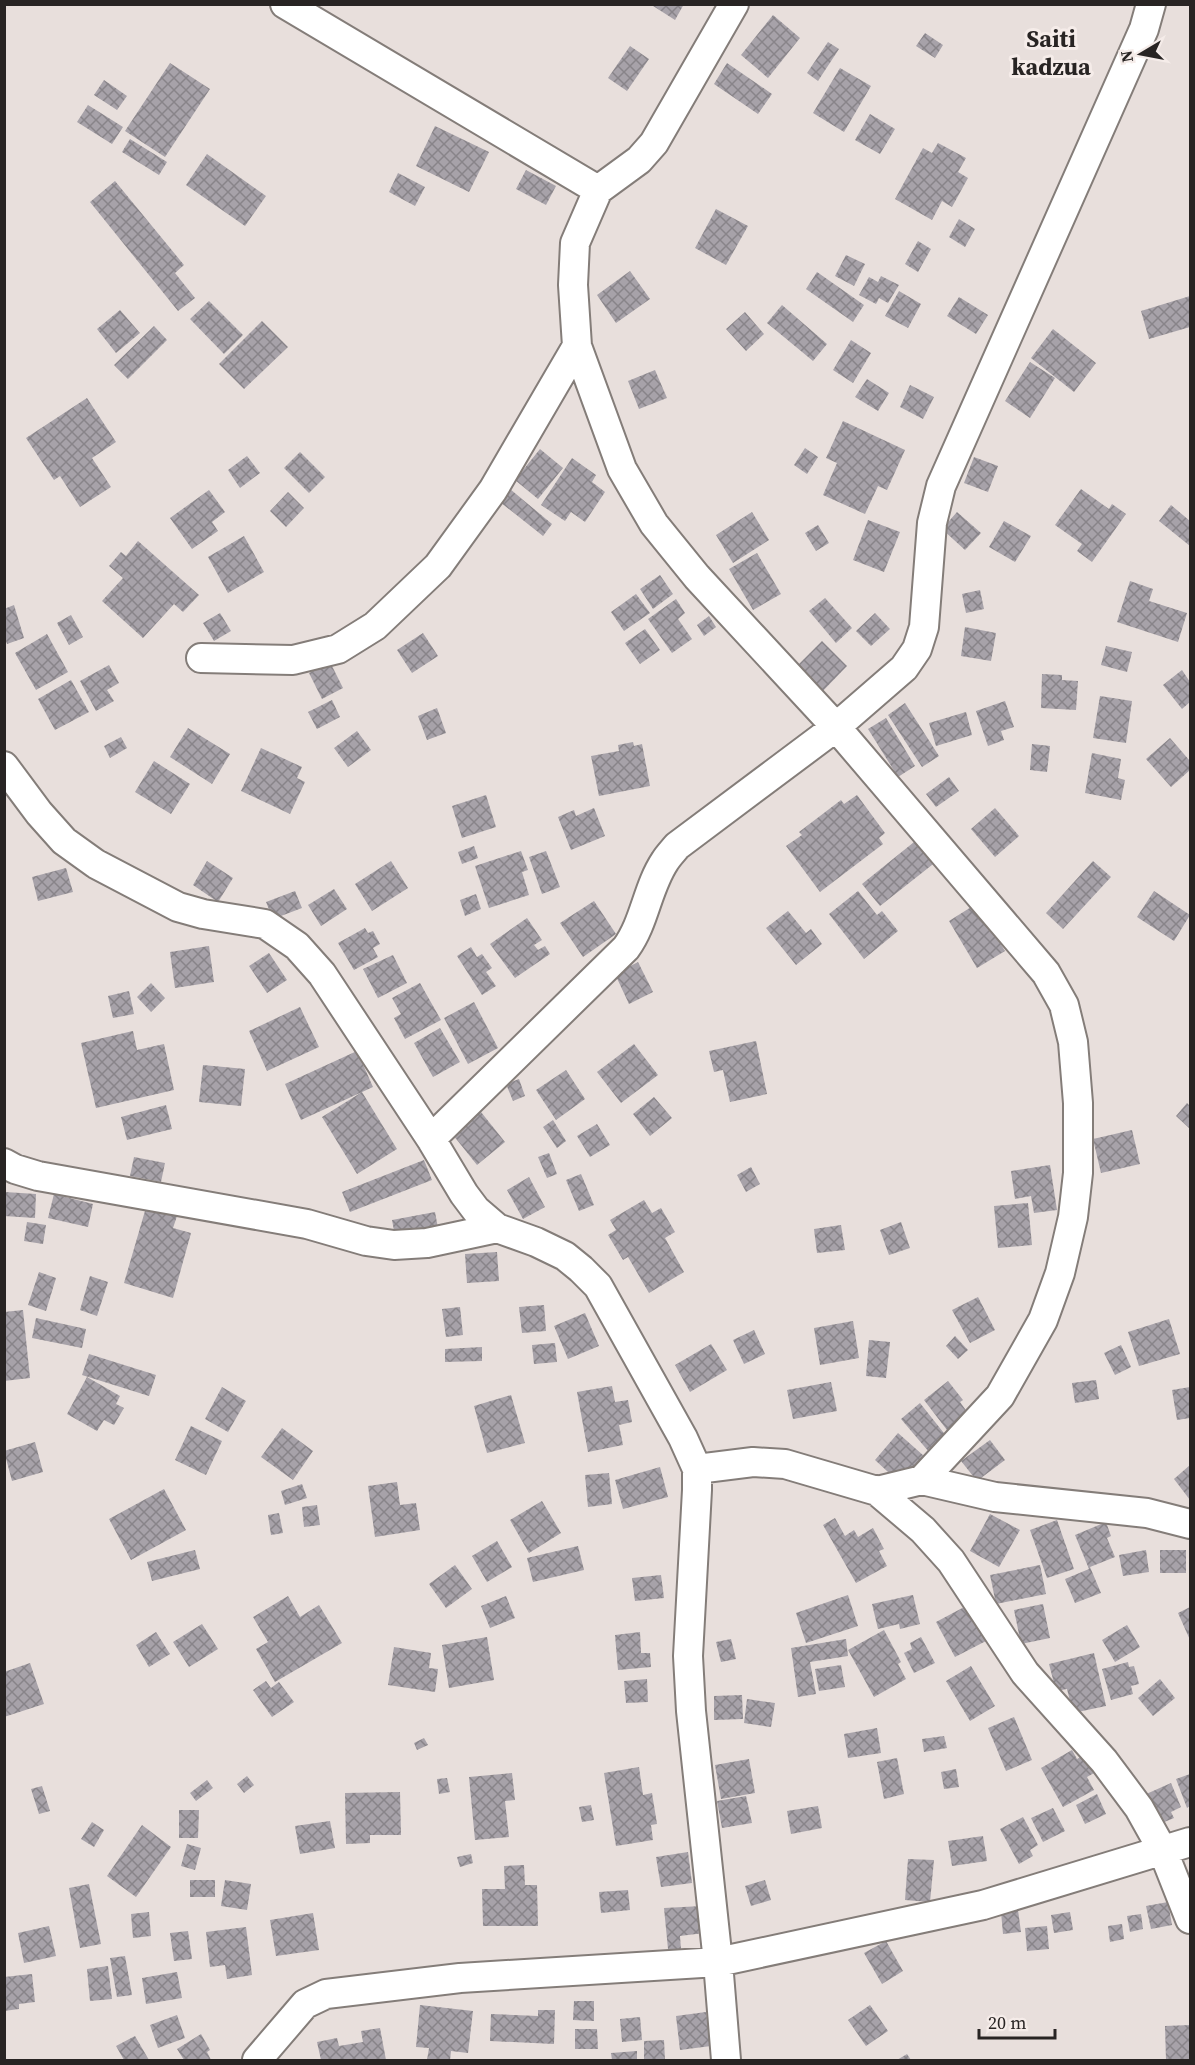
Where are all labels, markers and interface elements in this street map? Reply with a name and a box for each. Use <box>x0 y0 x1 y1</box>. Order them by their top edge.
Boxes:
district label: Saiti kadzua <box>1011 22 1091 83</box>
north arrow <box>1111 24 1171 84</box>
text: N <box>1114 49 1138 64</box>
scale bar <box>979 2002 1056 2040</box>
text: 20 m <box>988 2010 1026 2035</box>

